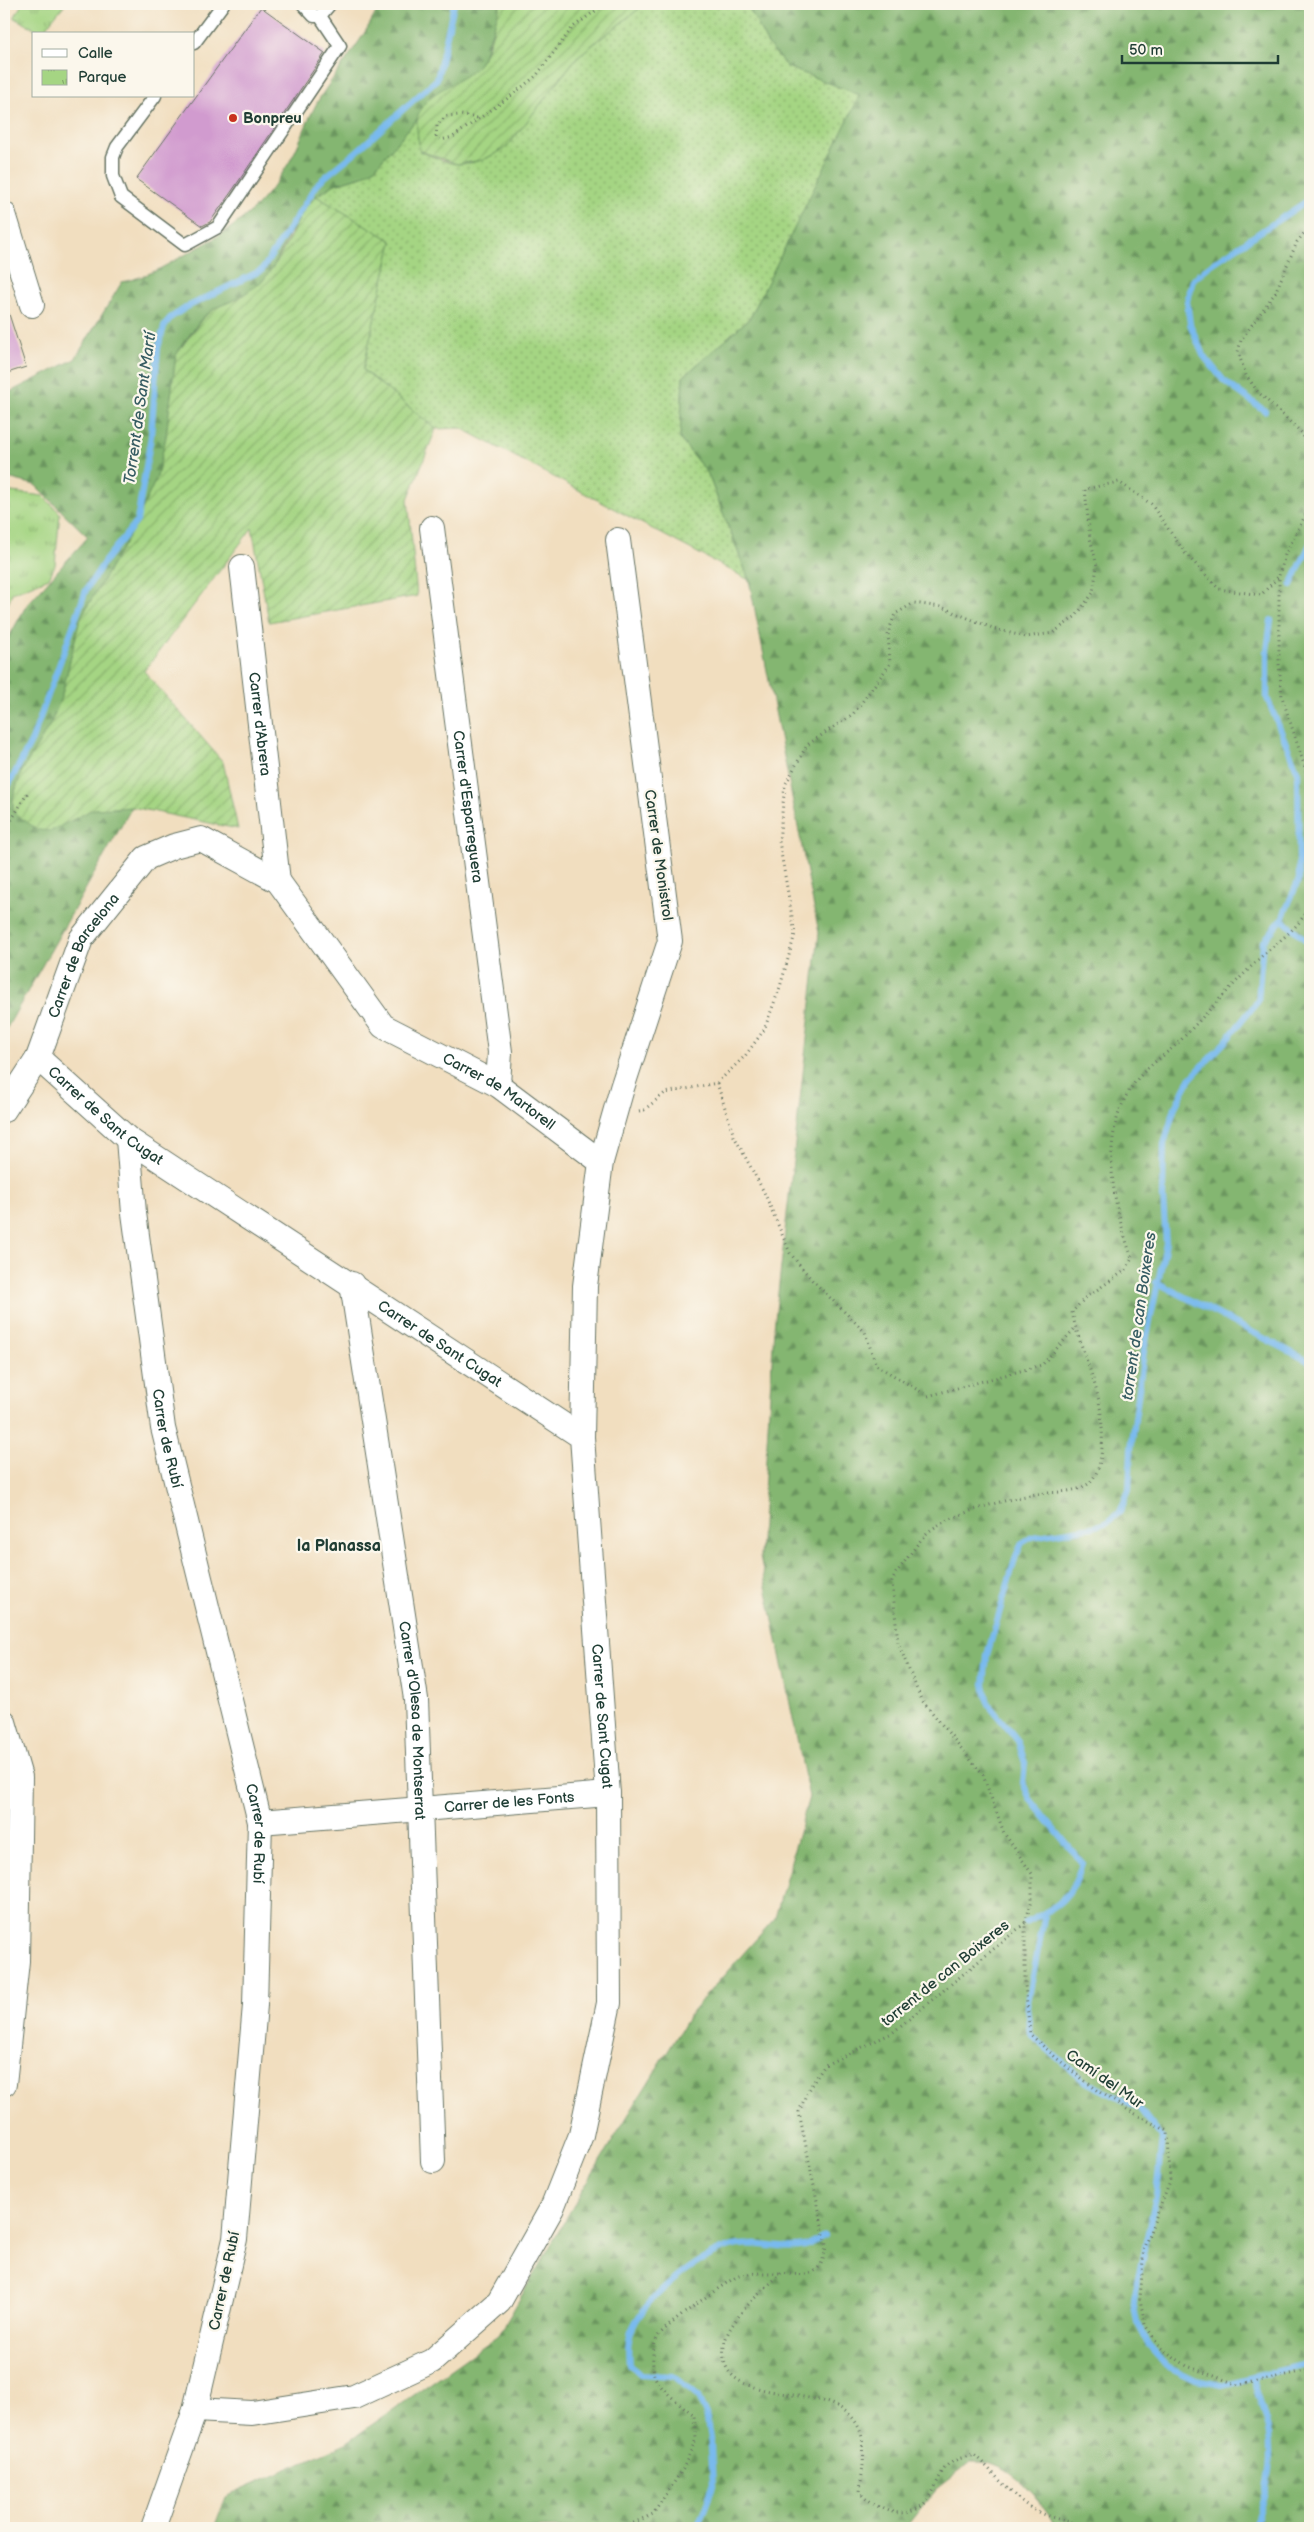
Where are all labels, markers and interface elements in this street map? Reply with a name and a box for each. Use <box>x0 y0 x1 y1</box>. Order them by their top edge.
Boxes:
legend <box>32 32 195 98</box>
scale bar <box>1122 32 1278 64</box>
text: 50 m <box>1129 41 1163 60</box>
text: Calle <box>78 44 113 63</box>
text: Parque <box>78 68 127 87</box>
place label: Bonpreu <box>243 109 302 128</box>
marker: Bonpreu <box>227 112 239 124</box>
water label: Torrent de Sant Martí <box>120 329 161 486</box>
street label: Carrer d'Abrera <box>244 671 275 777</box>
street label: Carrer d'Esparreguera <box>448 729 487 884</box>
street label: Carrer de Monistrol <box>640 788 677 922</box>
street label: Carrer de Barcelona <box>44 890 124 1021</box>
street label: Carrer de Martorell <box>439 1049 559 1134</box>
street label: Carrer de Sant Cugat <box>44 1062 167 1170</box>
water label: torrent de can Boixeres <box>1118 1231 1161 1401</box>
street label: Carrer de Sant Cugat <box>374 1296 506 1392</box>
street label: Carrer de Rubí <box>148 1388 186 1490</box>
district label: la Planassa <box>297 1537 381 1556</box>
street label: Carrer d'Olesa de Montserrat <box>394 1620 429 1821</box>
street label: Carrer de Sant Cugat <box>587 1643 617 1790</box>
street label: Carrer de Rubí <box>241 1782 269 1884</box>
street label: Carrer de les Fonts <box>443 1788 576 1817</box>
street label: torrent de can Boixeres <box>878 1916 1014 2031</box>
street label: Camí del Mur <box>1062 2046 1148 2114</box>
street label: Carrer de Rubí <box>205 2229 244 2332</box>

